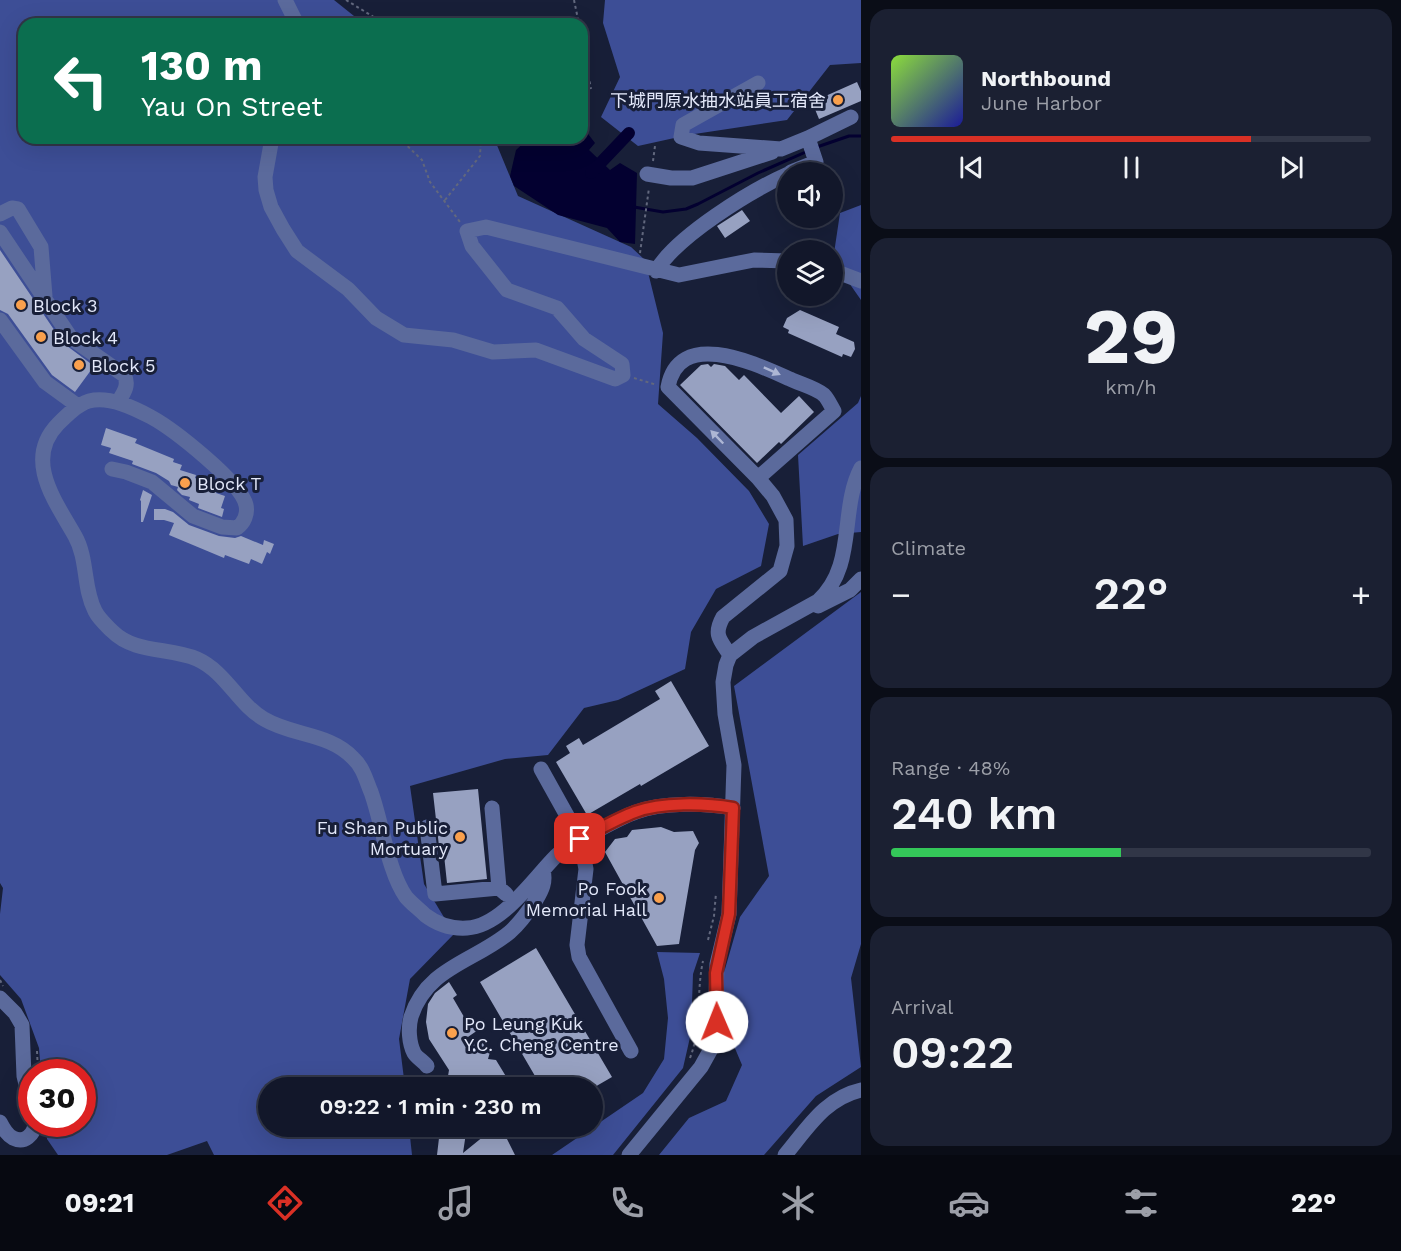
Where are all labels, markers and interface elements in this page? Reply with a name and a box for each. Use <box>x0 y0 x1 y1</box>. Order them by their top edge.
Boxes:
text: 130 m <box>141 41 263 90</box>
icon: left <box>42 42 120 120</box>
text: Northbound <box>981 66 1111 91</box>
place label: 下城門原水抽水站員工宿舍 <box>610 90 826 111</box>
text: Yau On Street <box>141 91 323 123</box>
text: June Harbor <box>981 91 1102 115</box>
marker: 下城門原水抽水站員工宿舍 <box>831 93 845 107</box>
icon: previous <box>955 151 988 184</box>
icon: pause <box>1115 151 1148 184</box>
icon: next <box>1275 151 1308 184</box>
map controls <box>777 162 843 306</box>
button: sound <box>777 162 843 228</box>
button: layers <box>777 240 843 306</box>
text: 29 <box>1084 290 1178 382</box>
place label: Block 3 <box>33 295 98 316</box>
marker: Block 3 <box>14 298 28 312</box>
place label: Block 4 <box>53 327 118 348</box>
marker: Block 4 <box>34 330 48 344</box>
place label: Block 5 <box>91 355 156 376</box>
marker: Block 5 <box>72 358 86 372</box>
one-way arrow <box>764 367 781 376</box>
text: km/h <box>1105 375 1157 399</box>
one-way arrow <box>710 430 724 445</box>
place label: Block T <box>197 473 262 494</box>
marker: Block T <box>178 476 192 490</box>
text: Climate <box>891 536 966 560</box>
text: 22° <box>1094 567 1168 620</box>
text: − <box>891 575 911 614</box>
text: + <box>1351 575 1371 614</box>
text: Range · 48% <box>891 756 1010 780</box>
text: 240 km <box>891 787 1057 840</box>
pin <box>554 813 605 864</box>
place label: Fu Shan Public Mortuary <box>317 817 449 859</box>
icon: arrive <box>563 822 596 855</box>
marker: Fu Shan Public Mortuary <box>453 830 467 844</box>
place label: Po Fook Memorial Hall <box>526 878 647 920</box>
marker: Po Fook Memorial Hall <box>652 891 666 905</box>
position arrow <box>685 990 749 1054</box>
text: Arrival <box>891 995 953 1019</box>
place label: Po Leung Kuk Y.C. Cheng Centre <box>464 1013 619 1055</box>
marker: Po Leung Kuk Y.C. Cheng Centre <box>445 1026 459 1040</box>
text: 09:22 <box>891 1026 1014 1079</box>
speed limit sign: 30 <box>18 1059 96 1137</box>
text: 09:22 · 1 min · 230 m <box>319 1094 542 1119</box>
icon: directions <box>264 1182 306 1224</box>
icon: music <box>435 1182 477 1224</box>
icon: phone <box>606 1182 648 1224</box>
icon: climate <box>777 1182 819 1224</box>
icon: car <box>948 1182 990 1224</box>
icon: filters <box>1120 1182 1162 1224</box>
text: 09:21 <box>65 1187 135 1219</box>
text: 22° <box>1291 1187 1336 1219</box>

